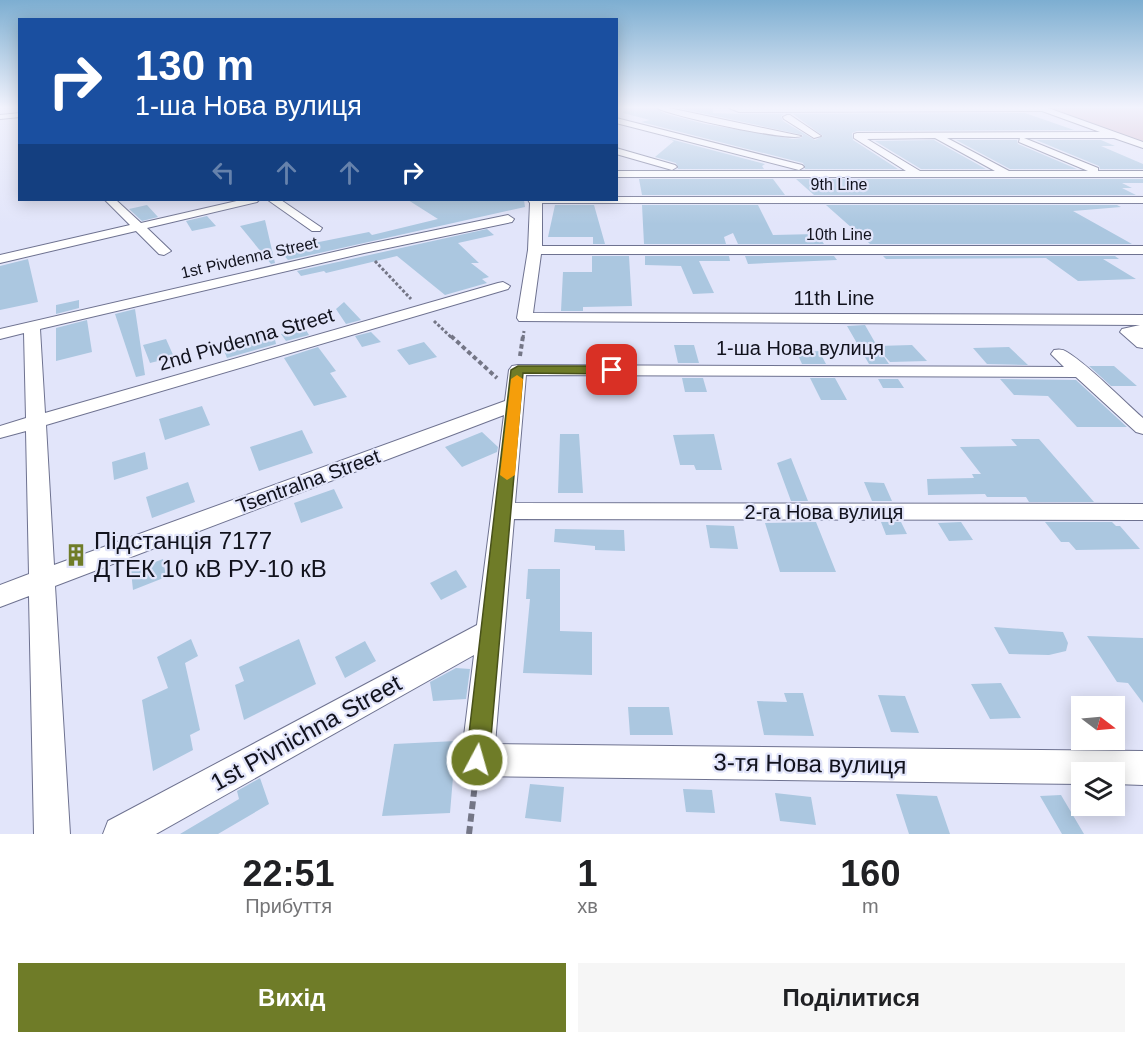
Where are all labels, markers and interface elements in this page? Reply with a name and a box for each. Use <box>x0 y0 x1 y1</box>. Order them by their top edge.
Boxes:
icon: right <box>36 42 114 120</box>
text: 130 m <box>135 42 254 89</box>
text: 1-ша Нова вулиця <box>135 91 362 121</box>
icon: left <box>207 156 240 189</box>
icon: ahead <box>270 156 303 189</box>
icon: ahead <box>333 156 366 189</box>
icon: right <box>396 156 429 189</box>
street label: 9th Line <box>811 176 868 193</box>
street label: 10th Line <box>806 226 872 243</box>
street label: 1st Pivdenna Street <box>179 233 320 281</box>
street label: 11th Line <box>794 287 874 309</box>
street label: 2nd Pivdenna Street <box>156 303 337 375</box>
street label: 1-ша Нова вулиця <box>716 337 884 359</box>
pin <box>586 344 637 395</box>
icon: arrive <box>595 353 628 386</box>
street label: Tsentralna Street <box>233 445 383 517</box>
street label: 2-га Нова вулиця <box>745 501 903 523</box>
place label: Підстанція 7177 ДТЕК 10 кВ РУ-10 кВ <box>94 527 327 582</box>
building icon: Підстанція 7177 ДТЕК 10 кВ РУ-10 кВ <box>63 542 89 568</box>
street label: 1st Pivnichna Street <box>206 669 406 796</box>
north arrow <box>1071 696 1125 750</box>
map controls <box>1071 696 1125 816</box>
position arrow <box>445 728 509 792</box>
street label: 3-тя Нова вулиця <box>713 748 907 779</box>
button: layers <box>1071 762 1125 816</box>
text: 22:51 <box>243 853 335 894</box>
text: 1 <box>577 853 598 894</box>
text: 160 <box>840 853 900 894</box>
text: Прибуття <box>245 895 332 917</box>
text: хв <box>577 895 598 917</box>
text: m <box>862 895 879 917</box>
button: Вихід <box>18 963 566 1032</box>
button: Поділитися <box>578 963 1125 1032</box>

